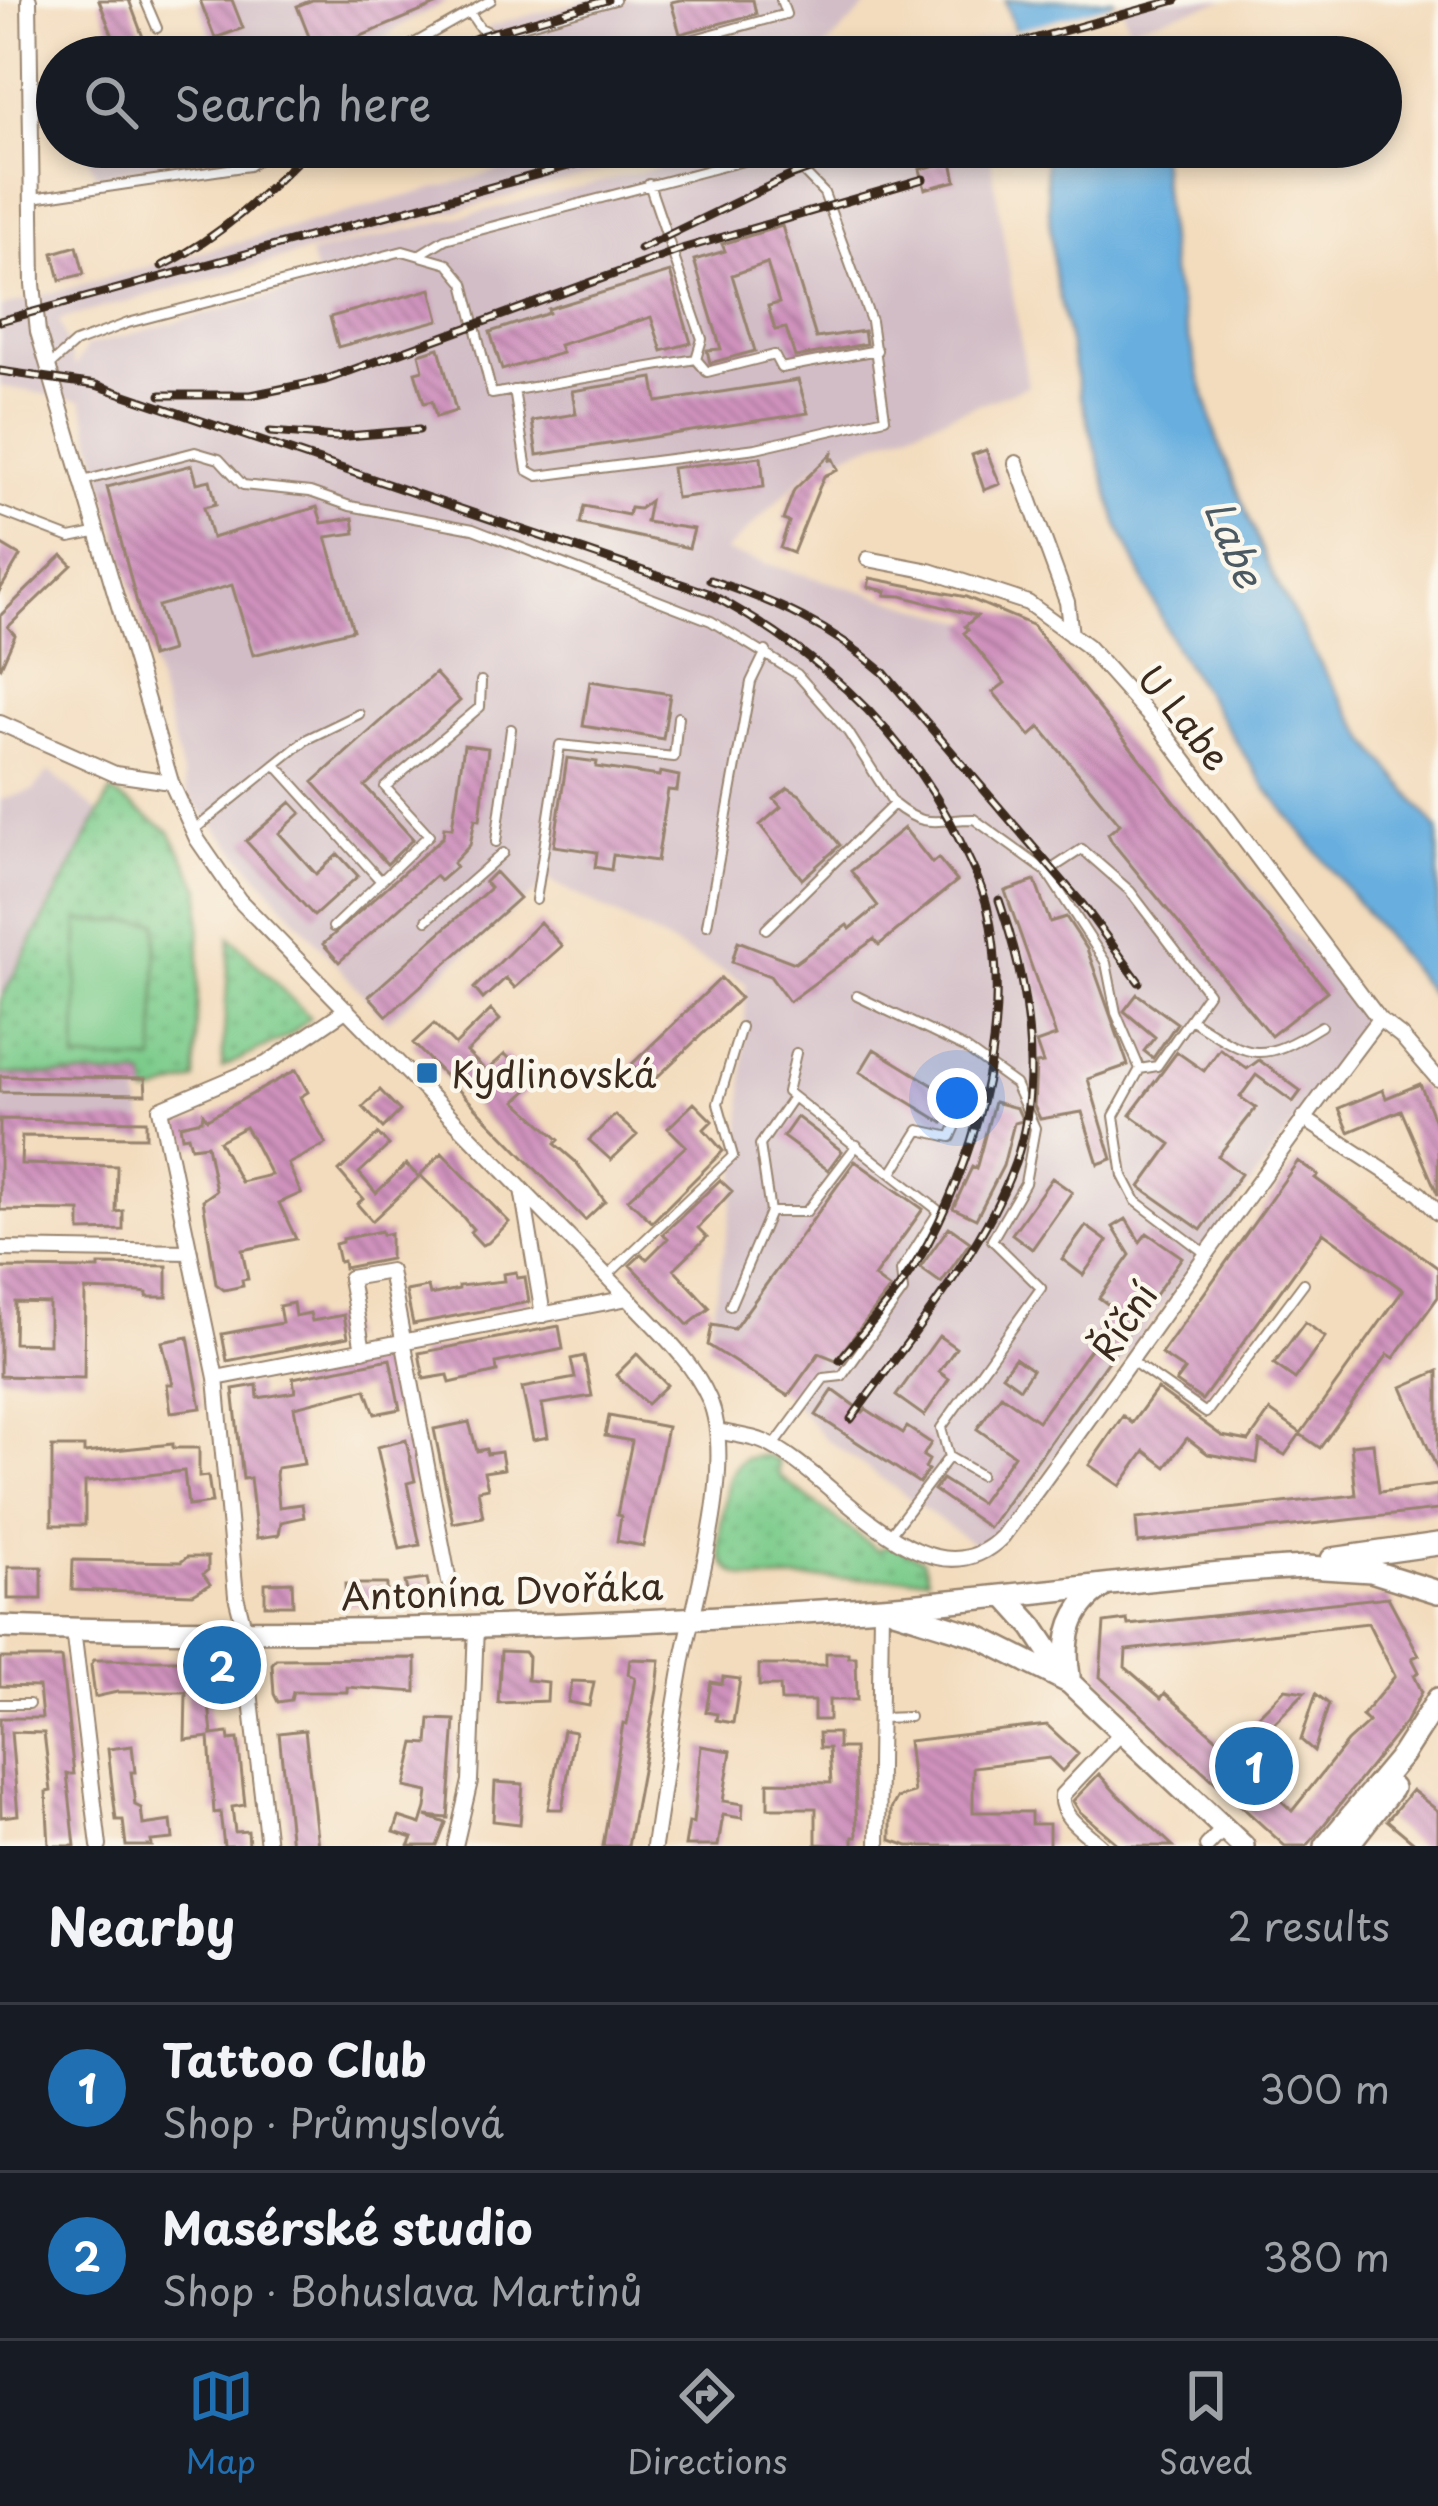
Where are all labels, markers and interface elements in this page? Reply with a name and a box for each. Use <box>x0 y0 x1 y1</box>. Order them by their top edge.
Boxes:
search box <box>36 36 1402 168</box>
text: Search here <box>174 68 431 136</box>
icon: search <box>78 69 144 135</box>
water label: Labe <box>1191 490 1281 597</box>
street label: U Labe <box>1126 653 1244 781</box>
place label: Kydlinovská <box>451 1046 657 1100</box>
marker: Kydlinovská <box>414 1060 440 1086</box>
your location <box>927 1068 987 1128</box>
street label: Říční <box>1077 1270 1170 1371</box>
street label: Antonína Dvořáka <box>340 1557 664 1623</box>
pin: 2 <box>183 1620 261 1710</box>
pin: 1 <box>1215 1721 1293 1811</box>
text: Nearby <box>48 1886 235 1963</box>
text: 2 results <box>1228 1895 1390 1954</box>
text: Tattoo Club <box>162 2024 427 2092</box>
text: 1 <box>78 2058 96 2117</box>
text: 300 m <box>1259 2058 1390 2117</box>
text: Shop · Průmyslová <box>162 2092 504 2151</box>
text: Masérské studio <box>162 2192 532 2260</box>
text: 2 <box>73 2226 101 2285</box>
text: 380 m <box>1262 2226 1390 2285</box>
text: Shop · Bohuslava Martinů <box>162 2260 642 2319</box>
tab: Map <box>186 2363 256 2485</box>
tab: Directions <box>627 2363 788 2485</box>
tab: Saved <box>1159 2363 1252 2485</box>

